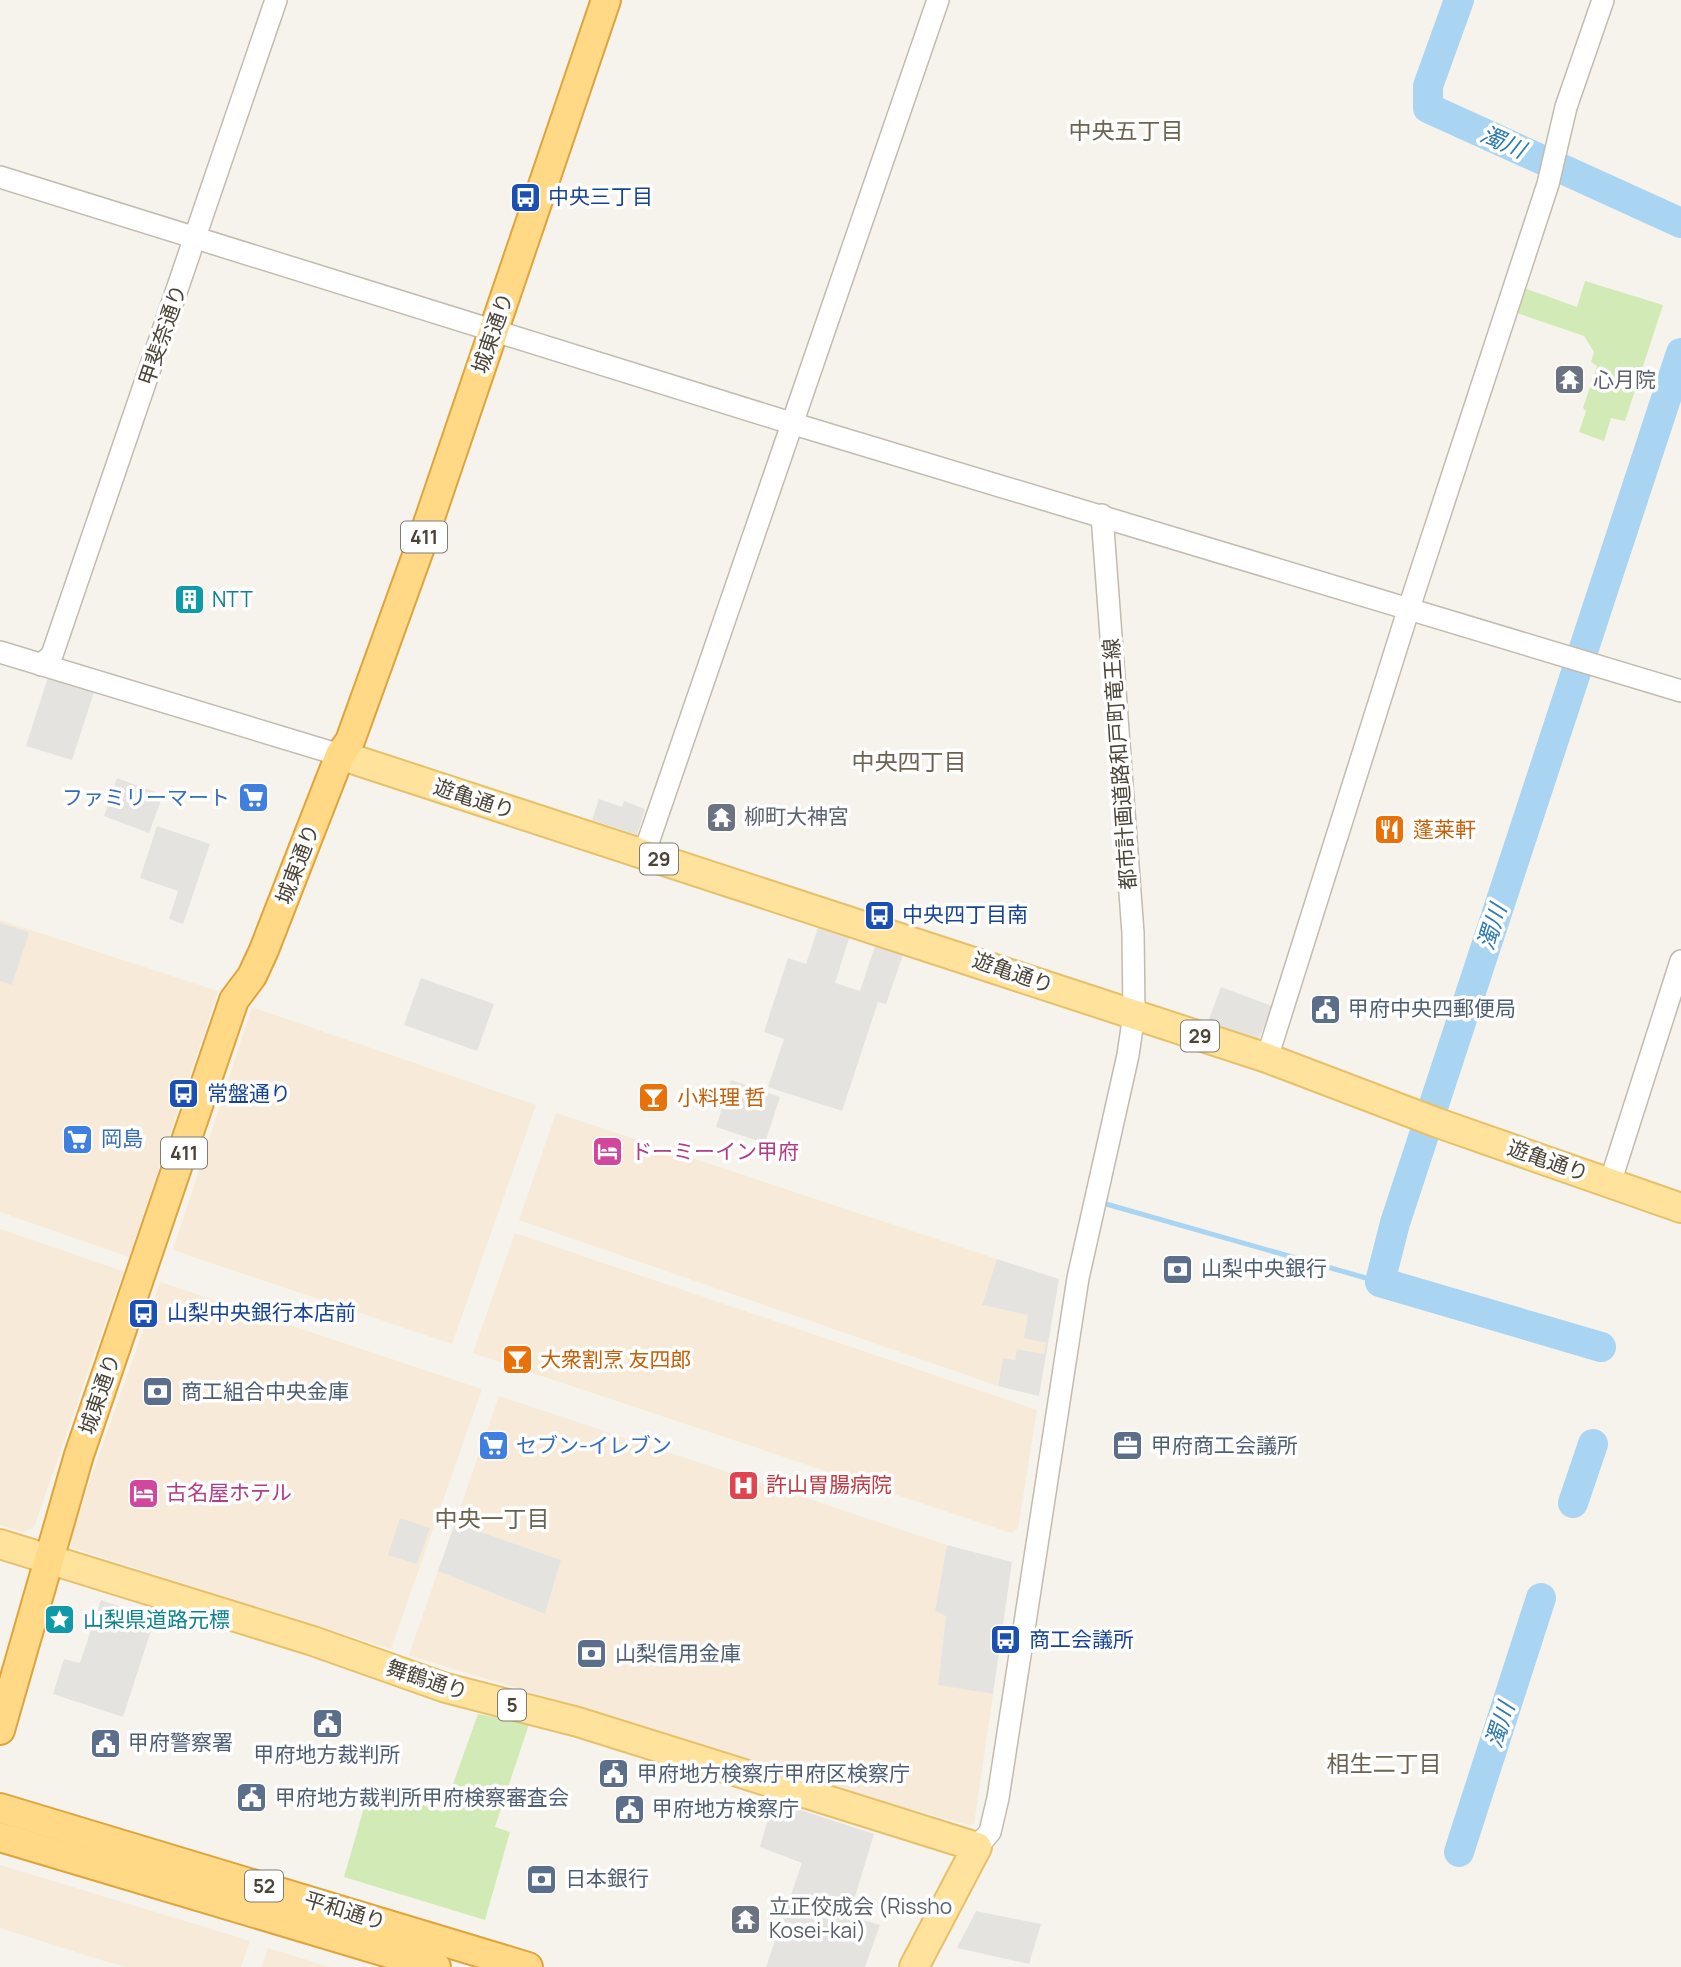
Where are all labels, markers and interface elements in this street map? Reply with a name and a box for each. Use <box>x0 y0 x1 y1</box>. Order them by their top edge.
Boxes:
district label: 中央五丁目 <box>1069 114 1184 146</box>
water label: 濁川 <box>1476 117 1534 166</box>
bus stop icon: 中央三丁目 <box>508 180 542 214</box>
place label: 中央三丁目 <box>548 182 653 210</box>
street label: 甲斐奈通り <box>132 280 192 389</box>
street label: 城東通り <box>465 288 519 377</box>
temple icon: 心月院 <box>1553 363 1587 397</box>
place label: 心月院 <box>1593 365 1656 393</box>
road number: 411 <box>401 522 447 552</box>
building icon: NTT <box>172 583 206 617</box>
place label: NTT <box>212 585 253 613</box>
street label: 都市計画道路和戸町竜王線 <box>1096 637 1142 891</box>
district label: 中央四丁目 <box>852 745 967 777</box>
street label: 遊亀通り <box>430 772 519 824</box>
supermarket icon: ファミリーマート <box>236 781 270 815</box>
place label: ファミリーマート <box>62 783 230 811</box>
temple icon: 柳町大神宮 <box>704 800 738 834</box>
place label: 柳町大神宮 <box>744 802 849 830</box>
restaurant icon: 蓬莱軒 <box>1373 813 1407 847</box>
place label: 蓬莱軒 <box>1413 815 1476 843</box>
street label: 城東通り <box>269 819 325 908</box>
road number: 29 <box>640 844 678 874</box>
water label: 濁川 <box>1469 897 1514 954</box>
bus stop icon: 中央四丁目南 <box>862 898 896 932</box>
place label: 中央四丁目南 <box>902 900 1028 928</box>
street label: 遊亀通り <box>969 945 1058 999</box>
public building icon: 甲府中央四郵便局 <box>1308 992 1342 1026</box>
place label: 甲府中央四郵便局 <box>1348 994 1516 1022</box>
road number: 29 <box>1181 1020 1219 1052</box>
bus stop icon: 常盤通り <box>167 1077 201 1111</box>
place label: 常盤通り <box>207 1079 291 1107</box>
bar icon: 小料理 哲 <box>637 1081 671 1115</box>
place label: 小料理 哲 <box>677 1083 765 1111</box>
supermarket icon: 岡島 <box>61 1122 95 1156</box>
place label: 岡島 <box>101 1124 143 1152</box>
street label: 遊亀通り <box>1504 1133 1593 1187</box>
hotel icon: ドーミーイン甲府 <box>591 1135 625 1169</box>
place label: ドーミーイン甲府 <box>631 1137 799 1165</box>
road number: 411 <box>161 1138 207 1168</box>
bank icon: 山梨中央銀行 <box>1161 1252 1195 1286</box>
place label: 山梨中央銀行 <box>1201 1254 1327 1282</box>
bus stop icon: 山梨中央銀行本店前 <box>127 1296 161 1330</box>
place label: 山梨中央銀行本店前 <box>167 1298 356 1326</box>
bar icon: 大衆割烹 友四郎 <box>500 1343 534 1377</box>
place label: 大衆割烹 友四郎 <box>540 1345 691 1373</box>
street label: 城東通り <box>72 1349 126 1438</box>
bank icon: 商工組合中央金庫 <box>141 1375 175 1409</box>
place label: 商工組合中央金庫 <box>181 1377 349 1405</box>
supermarket icon: セブン-イレブン <box>476 1429 510 1463</box>
office icon: 甲府商工会議所 <box>1111 1429 1145 1463</box>
place label: セブン-イレブン <box>516 1431 672 1459</box>
place label: 甲府商工会議所 <box>1151 1431 1298 1459</box>
hospital icon: 許山胃腸病院 <box>726 1468 760 1502</box>
place label: 許山胃腸病院 <box>766 1470 892 1498</box>
hotel icon: 古名屋ホテル <box>126 1476 160 1510</box>
place label: 古名屋ホテル <box>166 1478 292 1506</box>
district label: 中央一丁目 <box>435 1502 550 1534</box>
place icon: 山梨県道路元標 <box>43 1603 77 1637</box>
place label: 山梨県道路元標 <box>83 1605 230 1633</box>
bus stop icon: 商工会議所 <box>989 1623 1023 1657</box>
place label: 商工会議所 <box>1029 1625 1134 1653</box>
bank icon: 山梨信用金庫 <box>575 1637 609 1671</box>
place label: 山梨信用金庫 <box>615 1639 741 1667</box>
street label: 舞鶴通り <box>383 1653 472 1705</box>
road number: 5 <box>498 1690 526 1721</box>
water label: 濁川 <box>1477 1695 1522 1752</box>
public building icon: 甲府地方裁判所 <box>310 1706 344 1740</box>
public building icon: 甲府警察署 <box>88 1726 122 1760</box>
place label: 甲府警察署 <box>128 1728 233 1756</box>
place label: 甲府地方裁判所 <box>254 1740 401 1768</box>
district label: 相生二丁目 <box>1327 1747 1442 1779</box>
public building icon: 甲府地方検察庁甲府区検察庁 <box>597 1757 631 1791</box>
place label: 甲府地方検察庁甲府区検察庁 <box>637 1759 910 1787</box>
public building icon: 甲府地方裁判所甲府検察審査会 <box>235 1781 269 1815</box>
place label: 甲府地方裁判所甲府検察審査会 <box>275 1783 569 1811</box>
public building icon: 甲府地方検察庁 <box>612 1792 646 1826</box>
place label: 甲府地方検察庁 <box>652 1794 799 1822</box>
bank icon: 日本銀行 <box>525 1862 559 1896</box>
place label: 日本銀行 <box>565 1864 649 1892</box>
road number: 52 <box>245 1870 283 1902</box>
street label: 平和通り <box>301 1884 390 1936</box>
place label: 立正佼成会 (Rissho Kosei-kai) <box>769 1892 952 1944</box>
temple icon: 立正佼成会 (Rissho Kosei-kai) <box>729 1902 763 1936</box>

